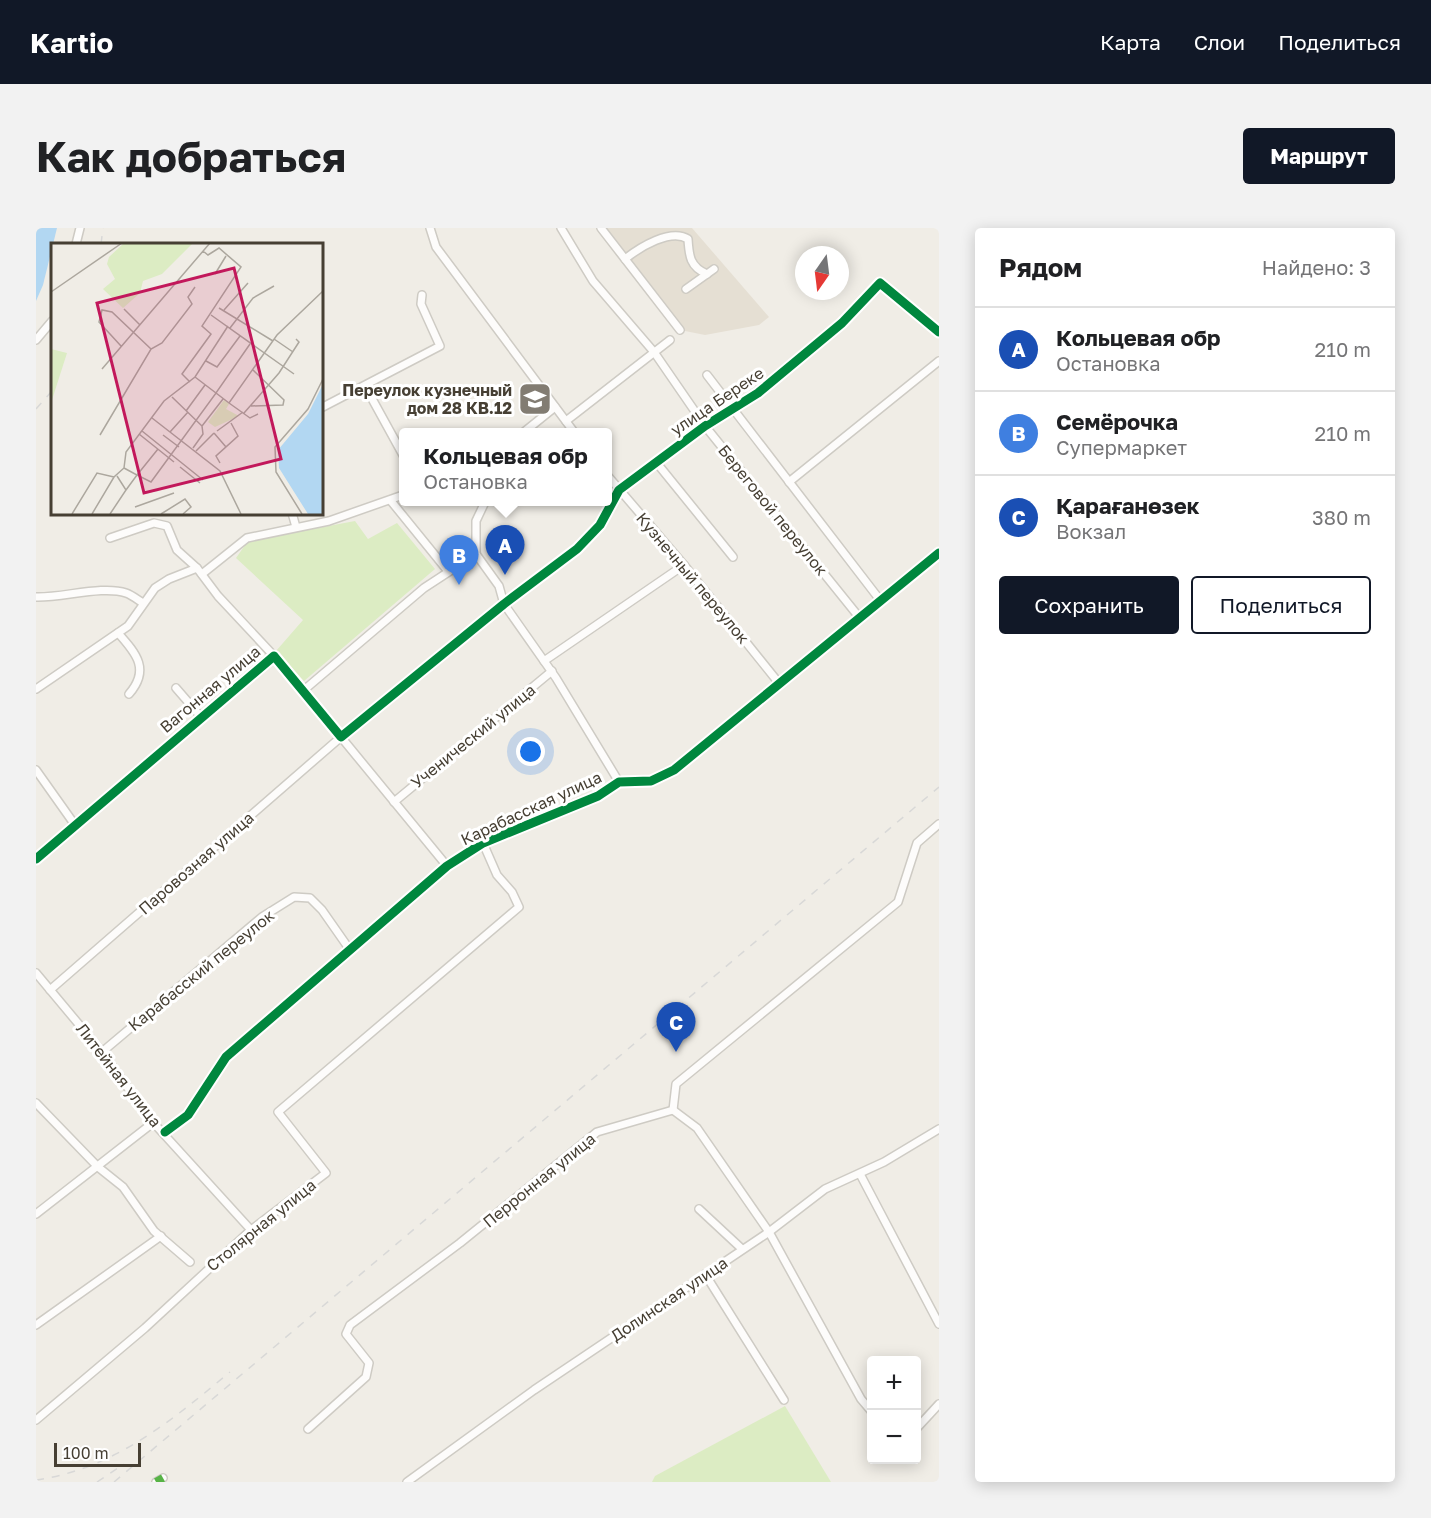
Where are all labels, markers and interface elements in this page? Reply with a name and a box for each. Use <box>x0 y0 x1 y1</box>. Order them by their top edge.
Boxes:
text: Kartio <box>30 26 113 59</box>
text: Карта <box>1100 29 1161 55</box>
text: Слои <box>1194 29 1245 55</box>
text: Поделиться <box>1278 29 1401 55</box>
button: Маршрут <box>1243 128 1395 184</box>
text: Как добраться <box>36 131 346 181</box>
inset map <box>51 243 322 514</box>
north arrow <box>795 246 849 300</box>
text: Рядом <box>999 252 1082 283</box>
text: Найдено: 3 <box>1262 255 1371 279</box>
text: Кольцевая обр <box>1056 324 1221 351</box>
text: A <box>1011 337 1026 361</box>
text: 210 m <box>1315 337 1371 361</box>
text: Остановка <box>1056 351 1161 375</box>
street label: улица Береке <box>667 362 767 440</box>
place label: Переулок кузнечный дом 28 КВ.12 <box>342 380 512 418</box>
school or university icon: Переулок кузнечный дом 28 КВ.12 <box>517 381 553 417</box>
text: Семёрочка <box>1056 408 1178 435</box>
text: B <box>1011 421 1026 445</box>
text: 210 m <box>1315 421 1371 445</box>
popup <box>399 428 612 506</box>
text: Супермаркет <box>1056 435 1187 459</box>
street label: Береговой переулок <box>714 440 832 580</box>
text: Кольцевая обр <box>423 442 588 469</box>
text: Остановка <box>423 469 528 493</box>
text: Қарағанөзек <box>1056 492 1200 519</box>
text: C <box>1011 505 1026 529</box>
text: 380 m <box>1312 505 1371 529</box>
street label: Кузнечный переулок <box>632 508 754 648</box>
text: Вокзал <box>1056 519 1126 543</box>
pin: A <box>486 526 524 575</box>
pin: B <box>440 536 478 585</box>
button: Сохранить <box>999 576 1179 634</box>
button: Поделиться <box>1191 576 1371 634</box>
street label: Вагонная улица <box>156 641 264 737</box>
street label: Ученический улица <box>407 680 539 792</box>
your location <box>516 737 545 766</box>
street label: Карабасская улица <box>457 767 605 849</box>
street label: Паровозная улица <box>134 807 258 919</box>
street label: Карабасский переулок <box>124 905 278 1035</box>
pin: C <box>656 1002 696 1052</box>
street label: Литейная улица <box>72 1019 166 1131</box>
street label: Перронная улица <box>479 1128 599 1232</box>
street label: Столярная улица <box>202 1175 320 1275</box>
street label: Долинская улица <box>607 1253 731 1345</box>
map controls <box>867 1356 921 1464</box>
button: + <box>867 1356 921 1410</box>
button: − <box>867 1410 921 1464</box>
scale bar <box>54 1440 141 1468</box>
text: 100 m <box>63 1443 109 1463</box>

